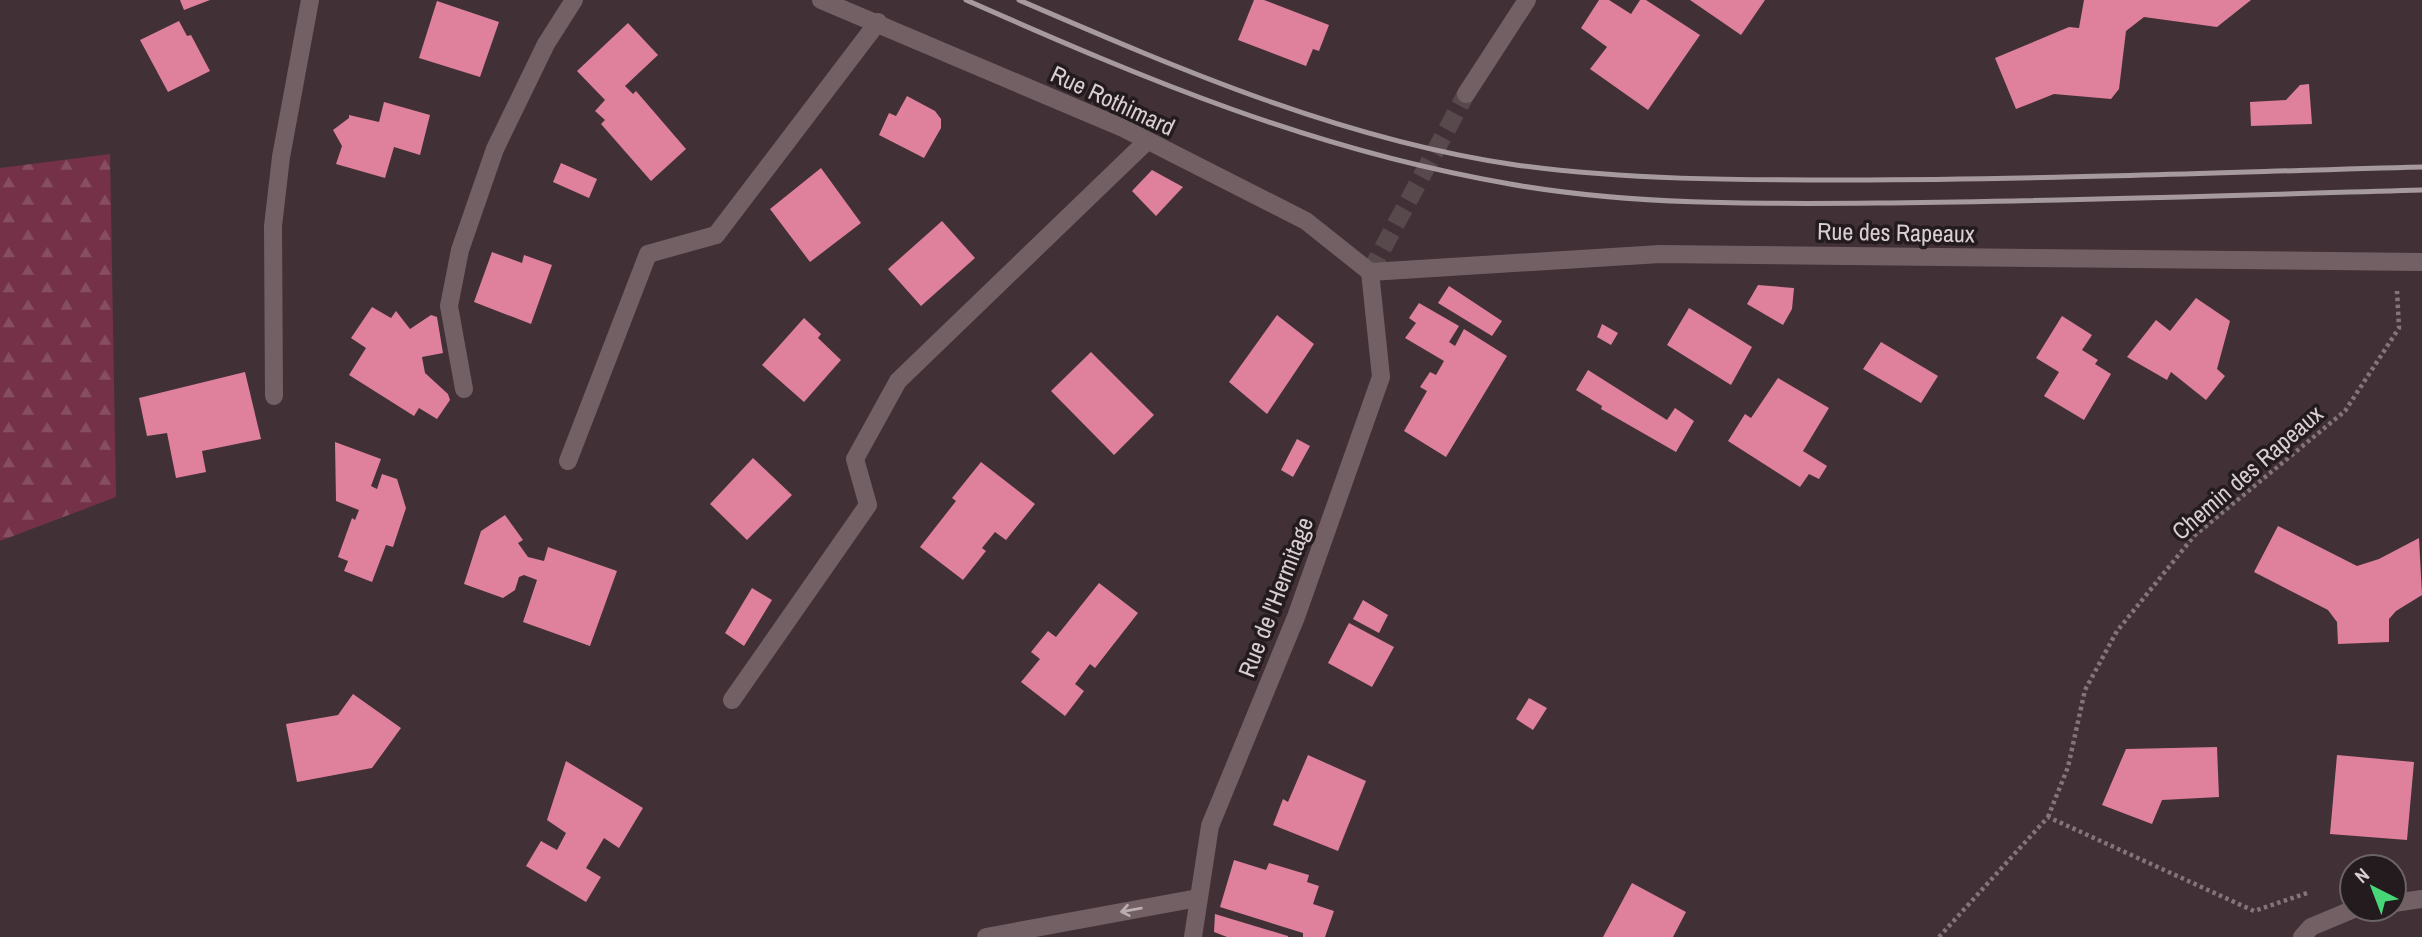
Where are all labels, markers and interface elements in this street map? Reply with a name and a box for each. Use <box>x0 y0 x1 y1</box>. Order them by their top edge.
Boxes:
street label: Rue Rothimard <box>1046 57 1180 143</box>
street label: Rue des Rapeaux <box>1817 215 1975 249</box>
street label: Chemin des Rapeaux <box>2165 397 2329 547</box>
street label: Rue de l'Hermitage <box>1230 512 1320 682</box>
north arrow <box>2338 853 2408 923</box>
text: N <box>2349 862 2375 889</box>
one-way arrow <box>1120 904 1143 917</box>

